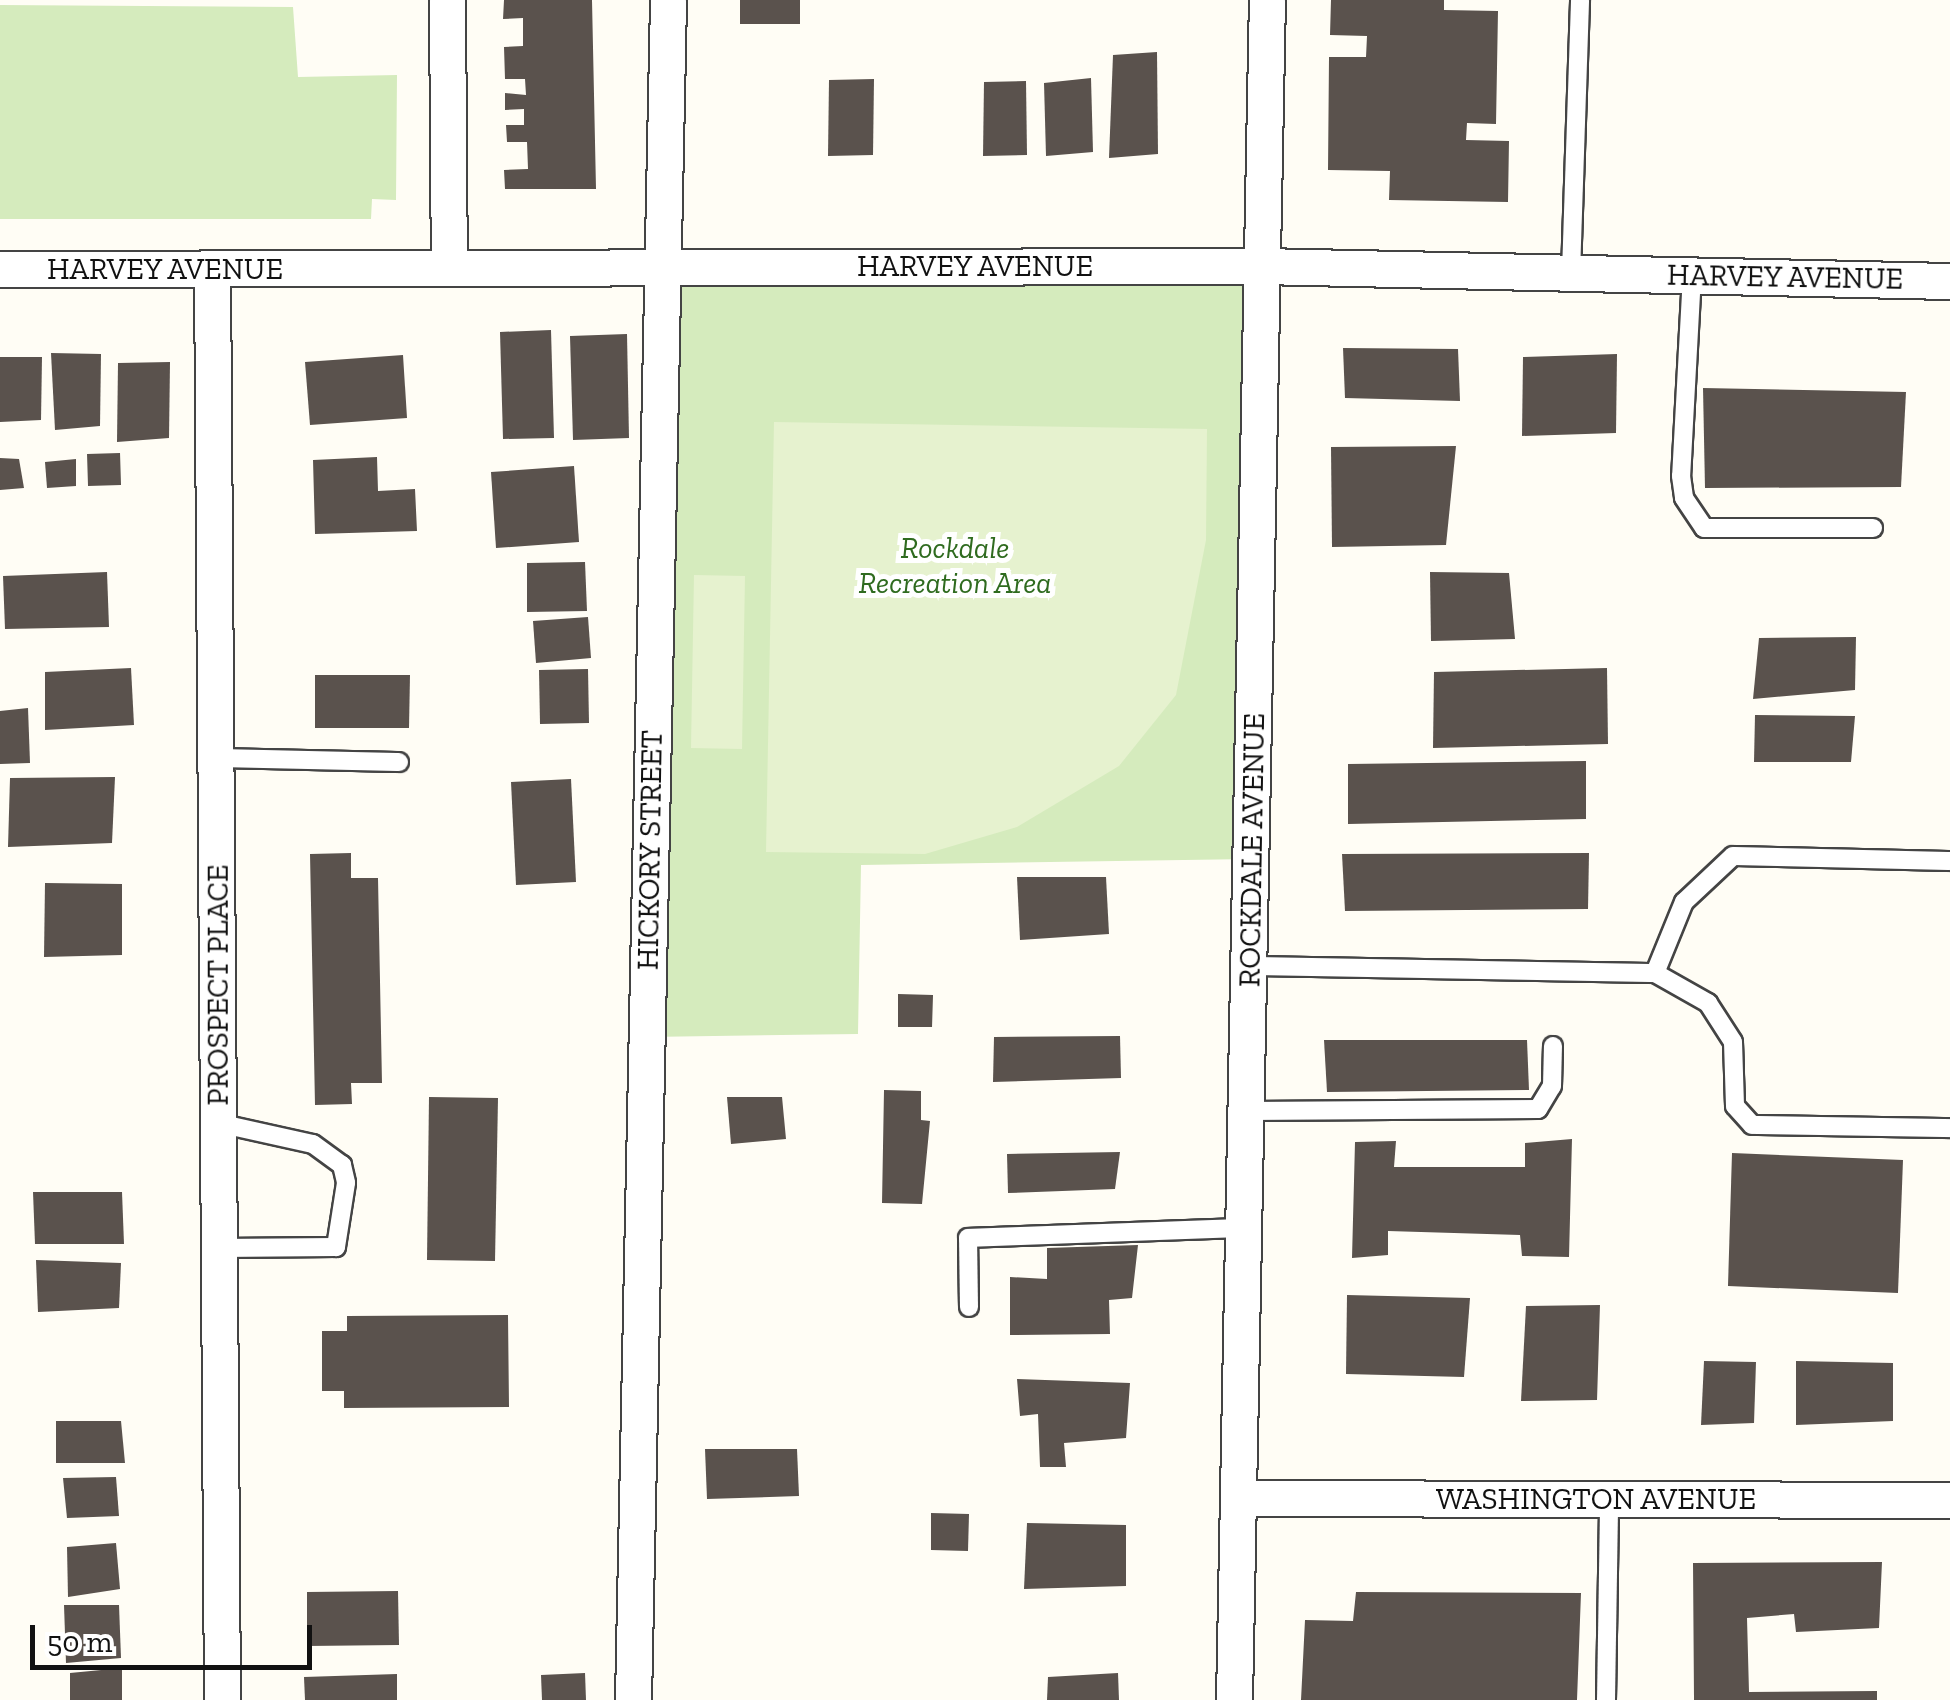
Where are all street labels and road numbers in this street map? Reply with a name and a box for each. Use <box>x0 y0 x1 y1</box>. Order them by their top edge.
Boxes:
street label: HARVEY AVENUE <box>856 248 1094 284</box>
street label: HARVEY AVENUE <box>46 251 284 287</box>
street label: HARVEY AVENUE <box>1666 257 1904 297</box>
street label: ROCKDALE AVENUE <box>1232 712 1272 988</box>
street label: HICKORY STREET <box>630 729 670 971</box>
street label: PROSPECT PLACE <box>200 864 236 1106</box>
street label: WASHINGTON AVENUE <box>1435 1481 1757 1517</box>

